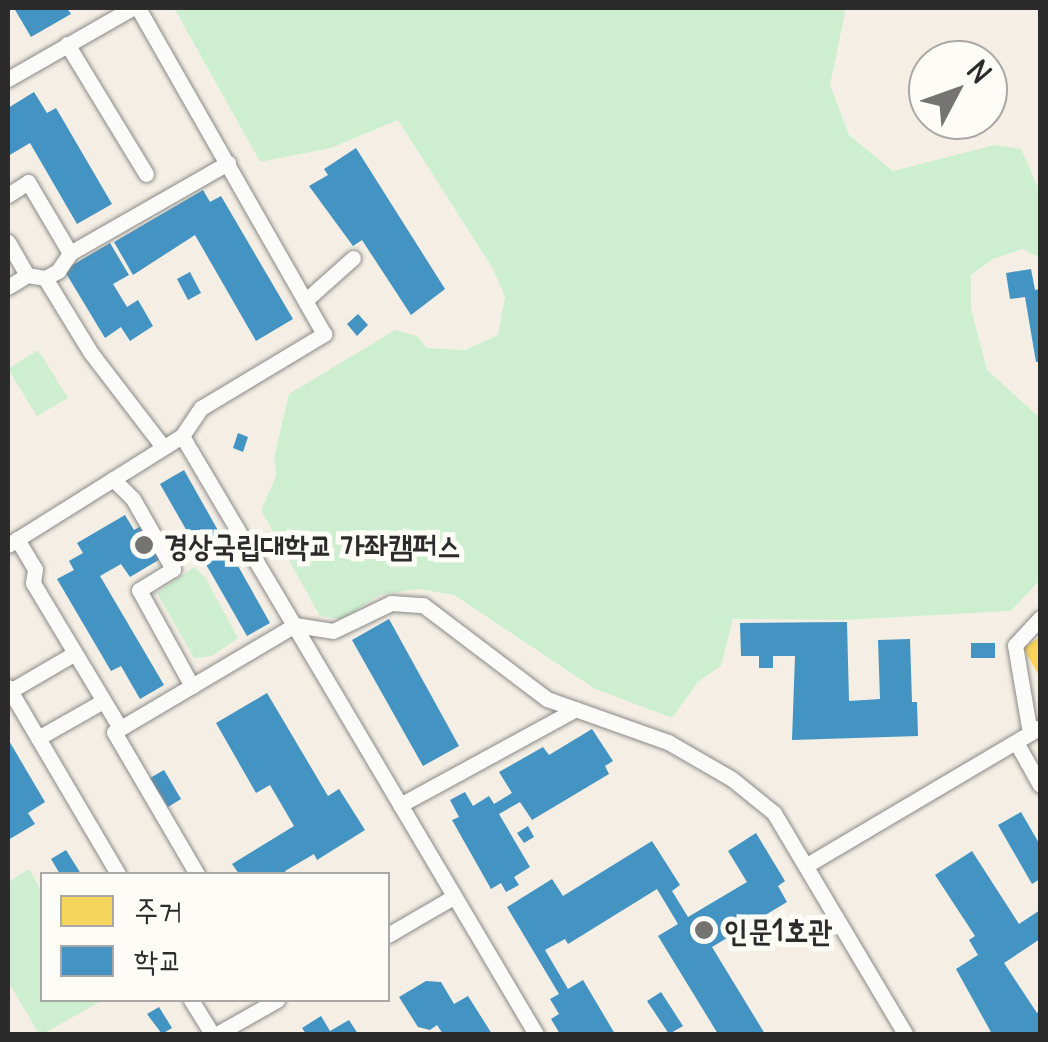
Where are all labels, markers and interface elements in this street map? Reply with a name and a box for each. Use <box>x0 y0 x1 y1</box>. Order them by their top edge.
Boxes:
north arrow <box>908 40 1008 140</box>
text: N <box>959 53 999 91</box>
place label: 경상국립대학교 가좌캠퍼스 <box>164 527 461 563</box>
marker: 경상국립대학교 가좌캠퍼스 <box>133 534 155 556</box>
legend <box>40 872 390 1002</box>
text: 주거 <box>134 891 182 929</box>
place label: 인문1호관 <box>724 912 832 948</box>
marker: 인문1호관 <box>693 919 715 941</box>
text: 학교 <box>134 941 182 979</box>

